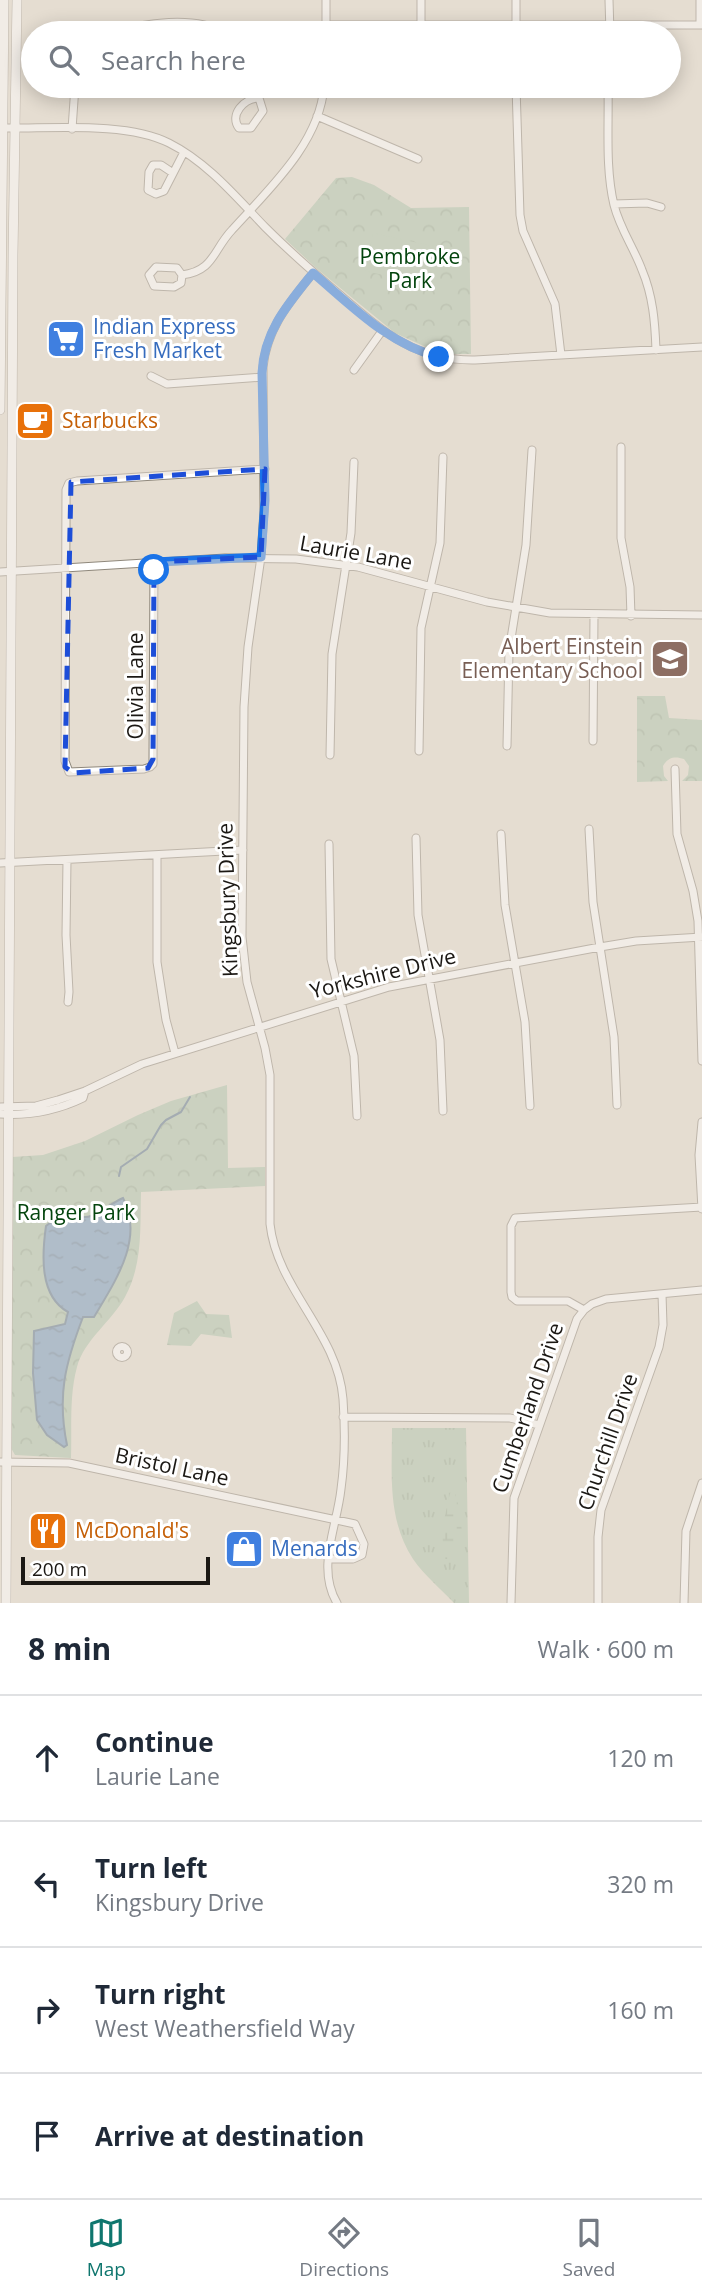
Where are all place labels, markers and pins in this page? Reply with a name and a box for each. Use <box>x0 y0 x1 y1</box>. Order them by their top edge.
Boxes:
place label: Indian Express Fresh Market <box>93 312 236 364</box>
supermarket icon: Indian Express Fresh Market <box>45 318 87 360</box>
cafe icon: Starbucks <box>14 400 56 442</box>
place label: Starbucks <box>62 406 158 434</box>
place label: Albert Einstein Elementary School <box>461 632 643 684</box>
school or university icon: Albert Einstein Elementary School <box>649 638 691 680</box>
restaurant icon: McDonald's <box>27 1510 69 1552</box>
place label: McDonald's <box>75 1516 189 1544</box>
shop icon: Menards <box>223 1528 265 1570</box>
place label: Menards <box>271 1534 358 1562</box>

